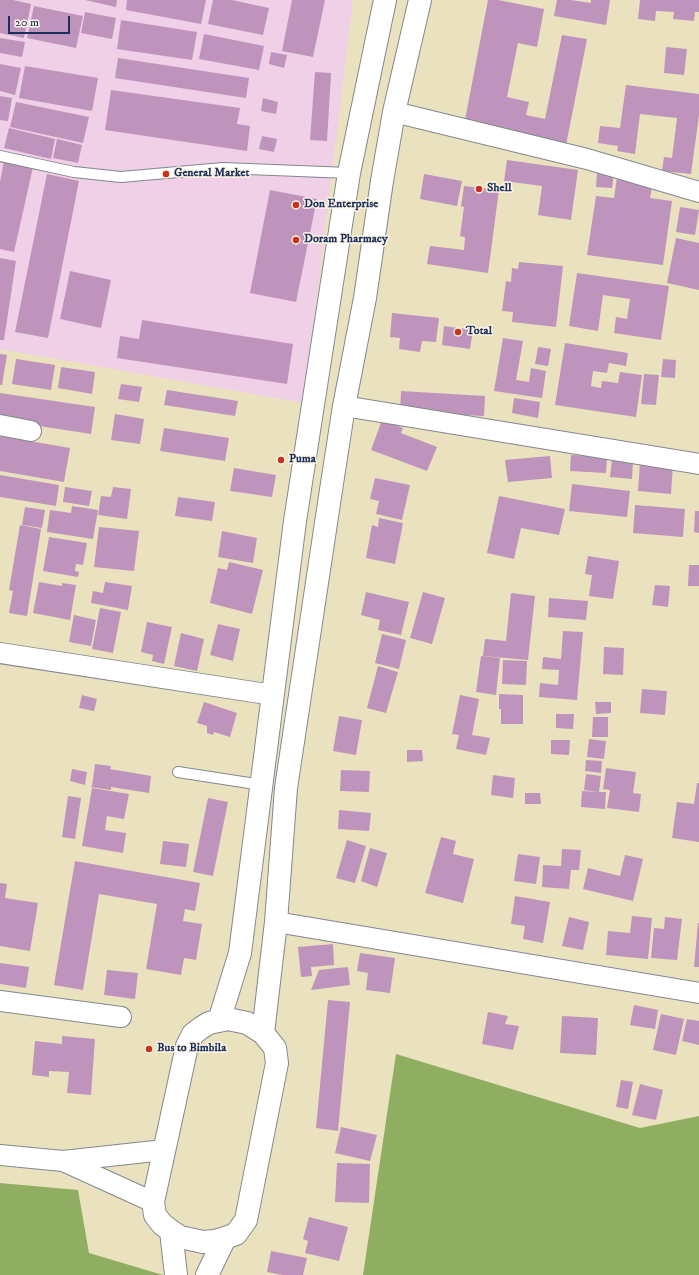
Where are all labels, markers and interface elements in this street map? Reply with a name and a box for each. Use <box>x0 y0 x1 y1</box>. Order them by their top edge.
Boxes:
scale bar <box>10 8 72 34</box>
text: 20 m <box>15 15 39 30</box>
place label: General Market <box>174 167 249 181</box>
marker: General Market <box>161 169 171 179</box>
place label: Shell <box>487 182 512 196</box>
marker: Shell <box>474 184 484 194</box>
place label: Don Enterprise <box>304 198 378 212</box>
marker: Don Enterprise <box>291 200 301 210</box>
place label: Doram Pharmacy <box>304 233 388 247</box>
marker: Doram Pharmacy <box>291 235 301 245</box>
place label: Total <box>466 325 492 339</box>
marker: Total <box>453 327 463 337</box>
place label: Puma <box>289 453 316 467</box>
marker: Puma <box>276 455 286 465</box>
place label: Bus to Bimbila <box>157 1042 226 1056</box>
marker: Bus to Bimbila <box>144 1044 154 1054</box>

